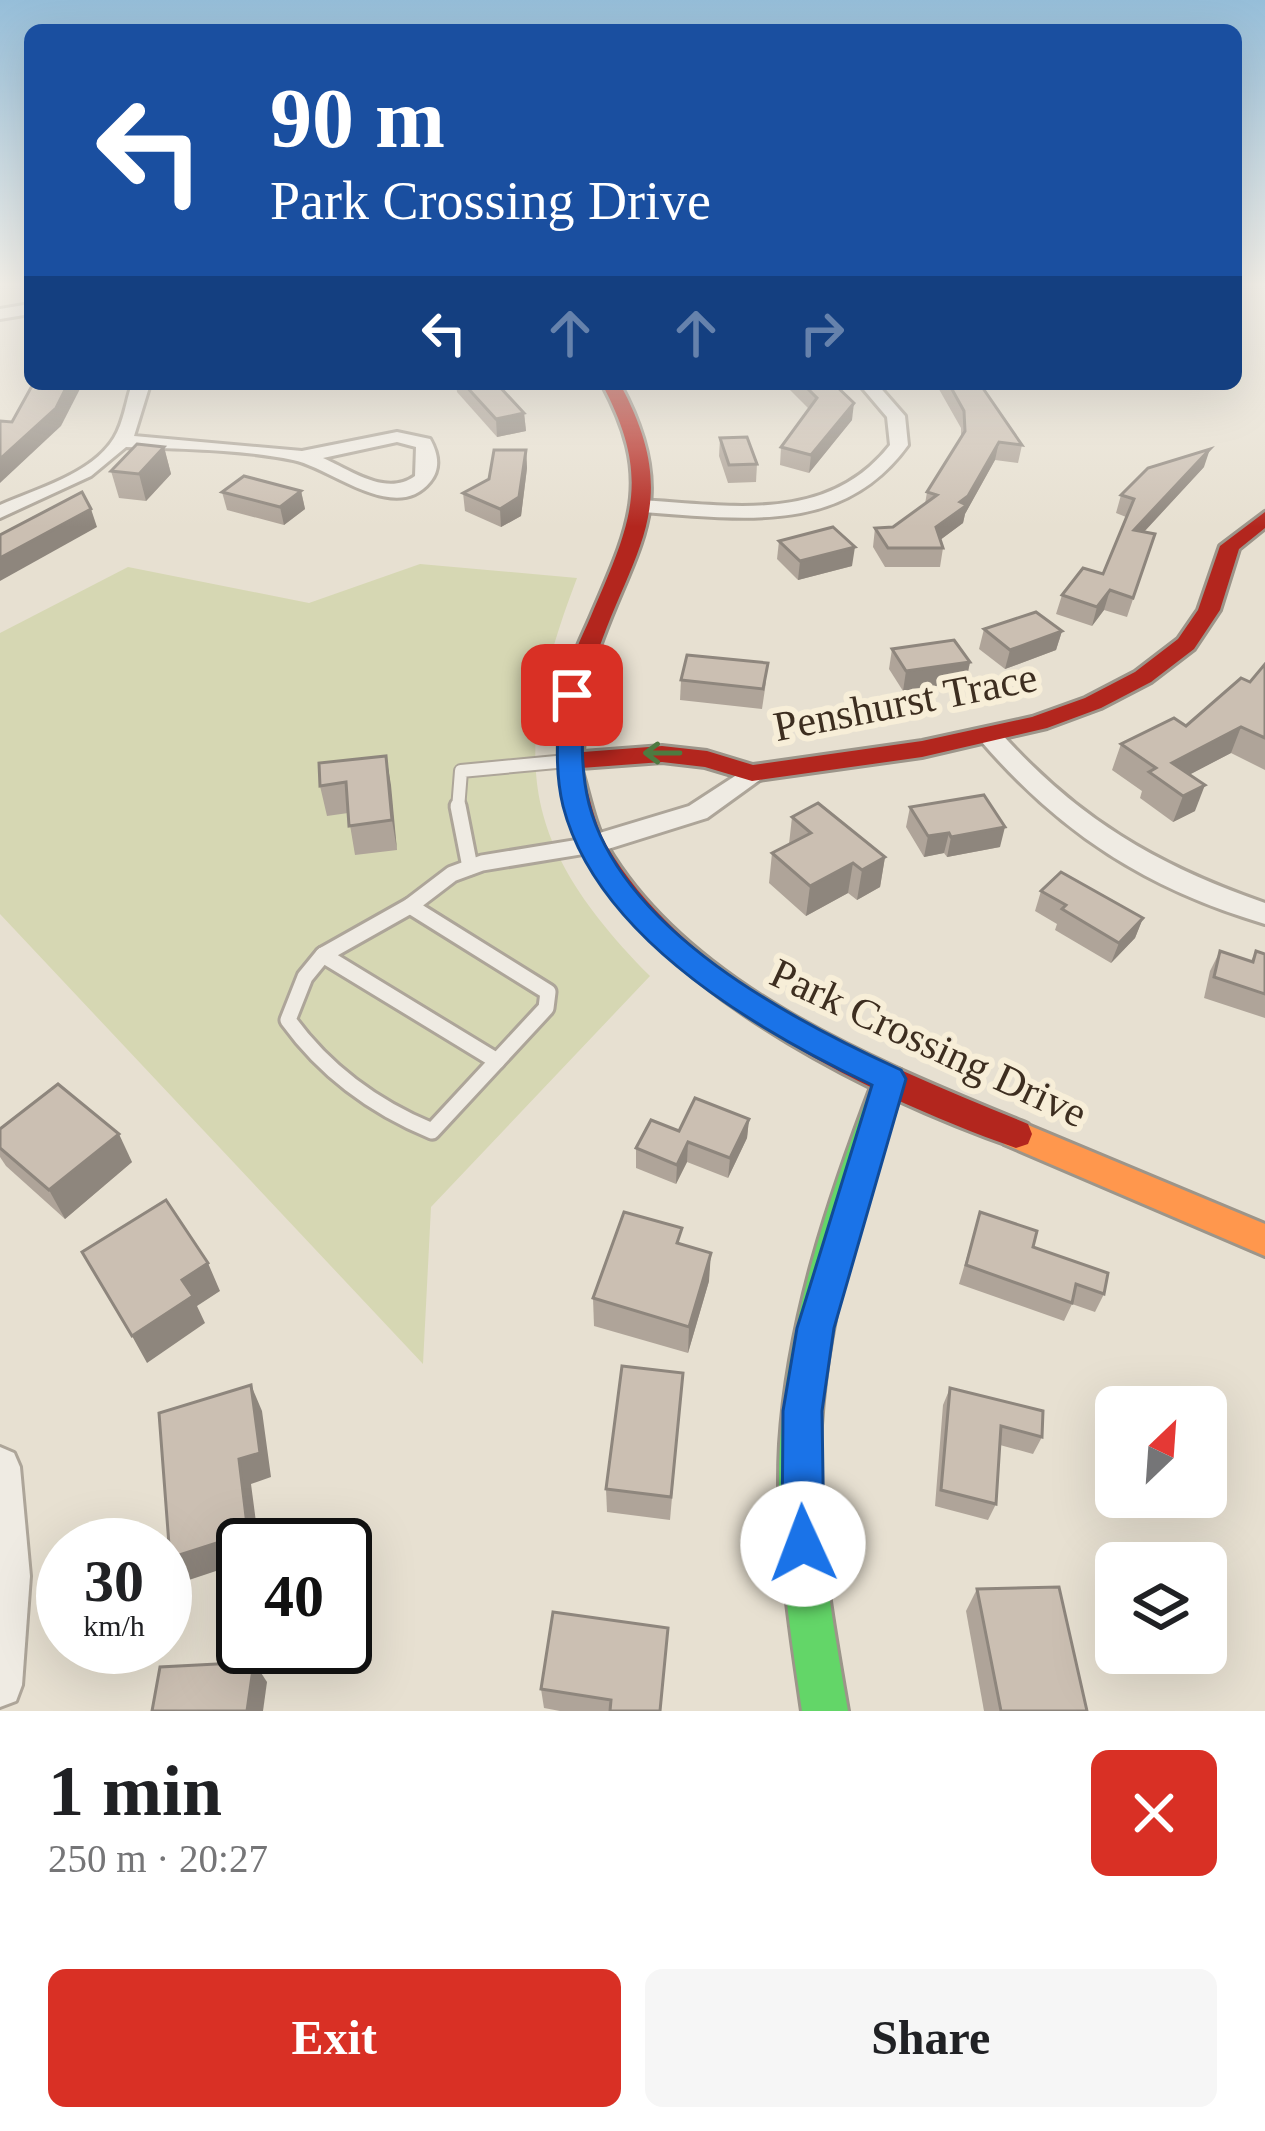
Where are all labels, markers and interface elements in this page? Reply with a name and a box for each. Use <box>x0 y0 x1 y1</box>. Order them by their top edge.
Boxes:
icon: left <box>72 72 228 228</box>
text: 90 m <box>270 72 445 165</box>
text: Park Crossing Drive <box>270 171 711 231</box>
icon: left <box>411 300 477 366</box>
icon: ahead <box>537 300 603 366</box>
icon: ahead <box>663 300 729 366</box>
icon: right <box>789 300 855 366</box>
pin <box>521 644 623 746</box>
street label: Penshurst Trace <box>770 654 1041 750</box>
icon: arrive <box>539 662 605 728</box>
one-way arrow <box>643 742 682 764</box>
street label: Park Crossing Drive <box>763 950 1094 1136</box>
north arrow <box>1095 1386 1227 1518</box>
map controls <box>1095 1386 1227 1674</box>
position arrow <box>740 1481 866 1607</box>
speed limit sign: 40 <box>216 1518 372 1674</box>
button: layers <box>1095 1542 1227 1674</box>
text: 30 <box>84 1548 144 1614</box>
text: km/h <box>83 1609 145 1642</box>
button: close <box>1091 1750 1217 1876</box>
text: 1 min <box>48 1751 222 1831</box>
text: 250 m · 20:27 <box>48 1837 268 1880</box>
button: Exit <box>48 1969 621 2107</box>
button: Share <box>645 1969 1217 2107</box>

